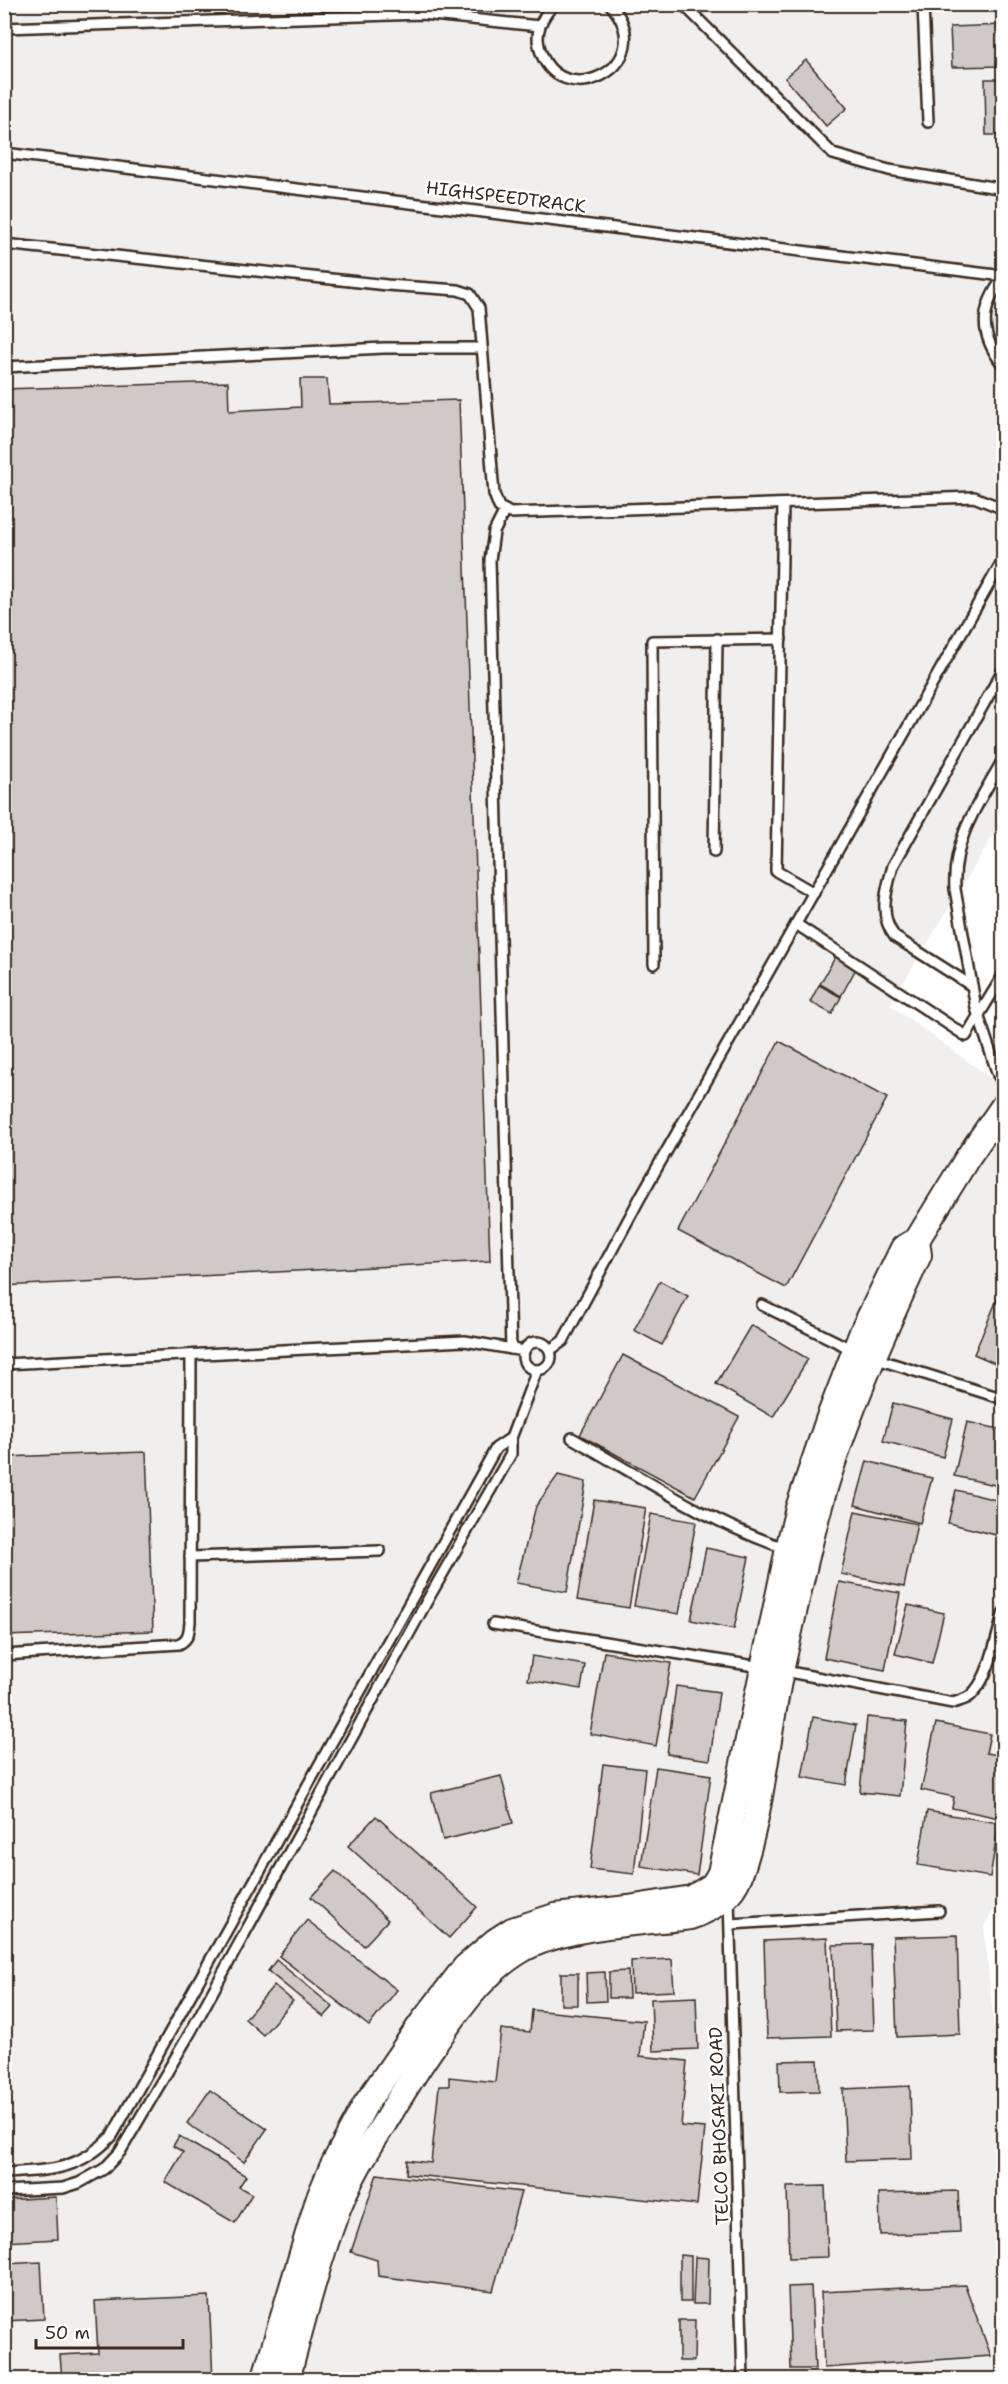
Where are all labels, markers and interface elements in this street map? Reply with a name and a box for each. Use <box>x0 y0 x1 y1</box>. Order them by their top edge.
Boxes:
street label: HIGHSPEEDTRACK <box>425 175 588 219</box>
street label: TELCO BHOSARI ROAD <box>704 2026 734 2226</box>
scale bar <box>36 2312 183 2350</box>
text: 50 m <box>45 2321 90 2345</box>

